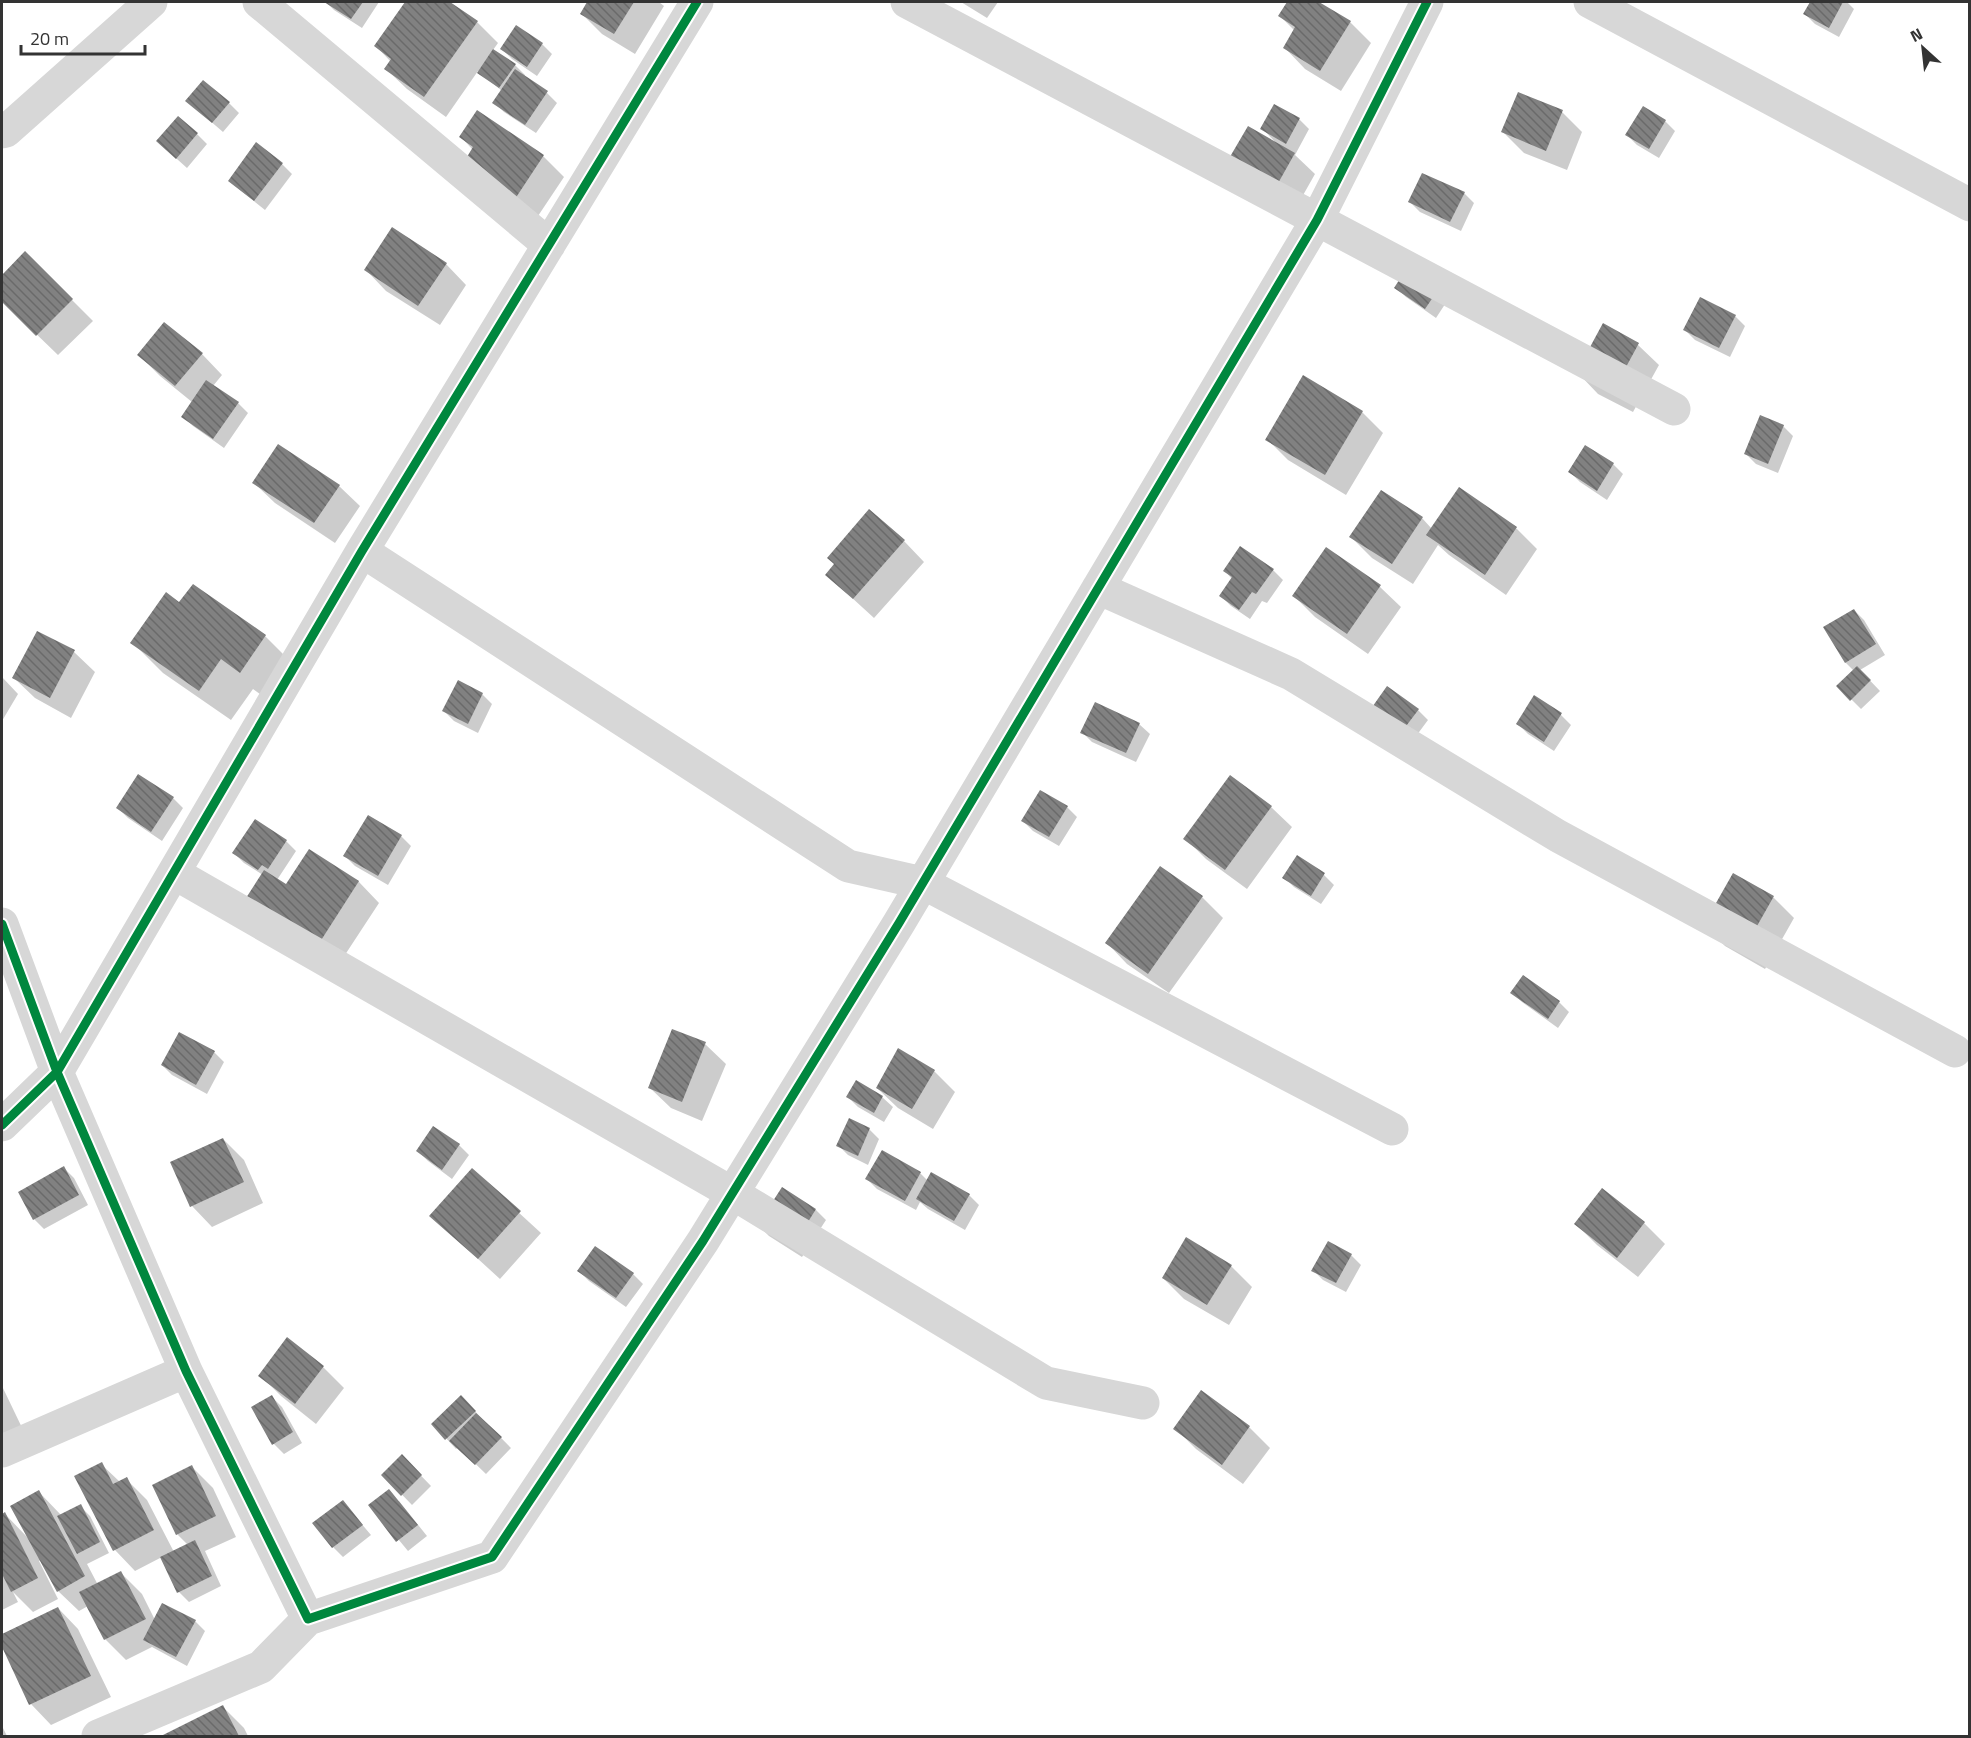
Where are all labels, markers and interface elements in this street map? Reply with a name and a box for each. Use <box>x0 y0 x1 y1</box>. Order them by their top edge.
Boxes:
scale bar <box>21 18 146 56</box>
north arrow <box>1893 18 1953 78</box>
text: N <box>1906 21 1927 48</box>
text: 20 m <box>30 25 69 52</box>

